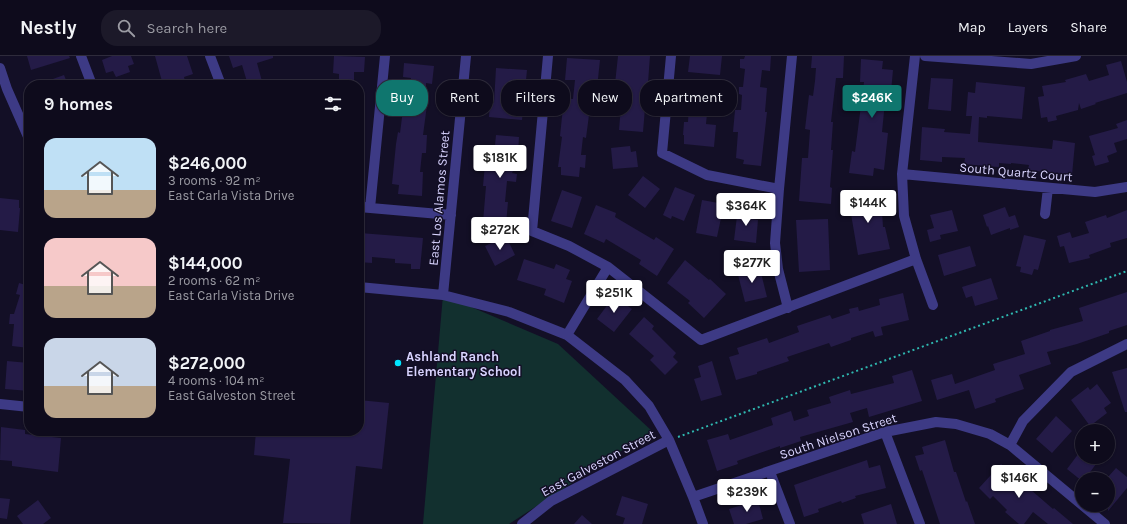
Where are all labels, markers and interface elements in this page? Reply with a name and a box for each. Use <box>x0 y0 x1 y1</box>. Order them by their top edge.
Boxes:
search box <box>101 10 381 46</box>
text: Nestly <box>20 17 77 39</box>
icon: search <box>115 17 137 39</box>
text: Search here <box>147 19 227 37</box>
text: Map <box>958 19 986 36</box>
text: Layers <box>1008 19 1048 36</box>
text: Share <box>1070 19 1107 36</box>
chip: Buy <box>376 80 428 116</box>
chip: Rent <box>436 80 493 116</box>
chip: Filters <box>501 80 570 116</box>
chip: New <box>578 80 632 116</box>
chip: Apartment <box>640 80 737 116</box>
pin: $246K <box>844 85 900 119</box>
text: $246K <box>852 90 892 105</box>
icon: filters <box>322 93 344 115</box>
text: 9 homes <box>44 94 113 114</box>
street label: East Los Alamos Street <box>426 130 452 266</box>
pin: $181K <box>472 145 528 179</box>
text: $181K <box>482 150 518 165</box>
text: $246,000 <box>168 153 247 173</box>
icon: home <box>76 154 124 202</box>
street label: South Quartz Court <box>959 160 1073 184</box>
text: 3 rooms · 92 m² <box>168 173 261 188</box>
text: East Carla Vista Drive <box>168 188 295 203</box>
pin: $144K <box>840 190 896 224</box>
pin: $364K <box>718 193 774 227</box>
text: $144K <box>849 195 887 210</box>
text: $364K <box>725 198 767 213</box>
pin: $272K <box>472 217 528 251</box>
text: $272K <box>480 222 520 237</box>
pin: $277K <box>724 250 780 284</box>
text: $144,000 <box>168 253 243 273</box>
icon: home <box>76 254 124 302</box>
text: $277K <box>733 255 771 270</box>
text: 2 rooms · 62 m² <box>168 273 260 288</box>
pin: $251K <box>586 280 642 314</box>
text: $251K <box>595 285 633 300</box>
text: East Carla Vista Drive <box>168 288 295 303</box>
place label: Ashland Ranch Elementary School <box>406 349 521 379</box>
text: $272,000 <box>168 353 245 373</box>
icon: home <box>76 354 124 402</box>
marker: Ashland Ranch Elementary School <box>393 358 403 368</box>
text: 4 rooms · 104 m² <box>168 373 264 388</box>
text: East Galveston Street <box>168 388 295 403</box>
street label: South Nielson Street <box>778 410 899 462</box>
map controls <box>1075 424 1115 512</box>
button: + <box>1075 424 1115 464</box>
street label: East Galveston Street <box>538 426 658 499</box>
pin: $146K <box>991 465 1047 499</box>
text: $146K <box>1000 470 1038 485</box>
button: − <box>1075 472 1115 512</box>
pin: $239K <box>719 479 775 513</box>
text: $239K <box>726 484 768 499</box>

